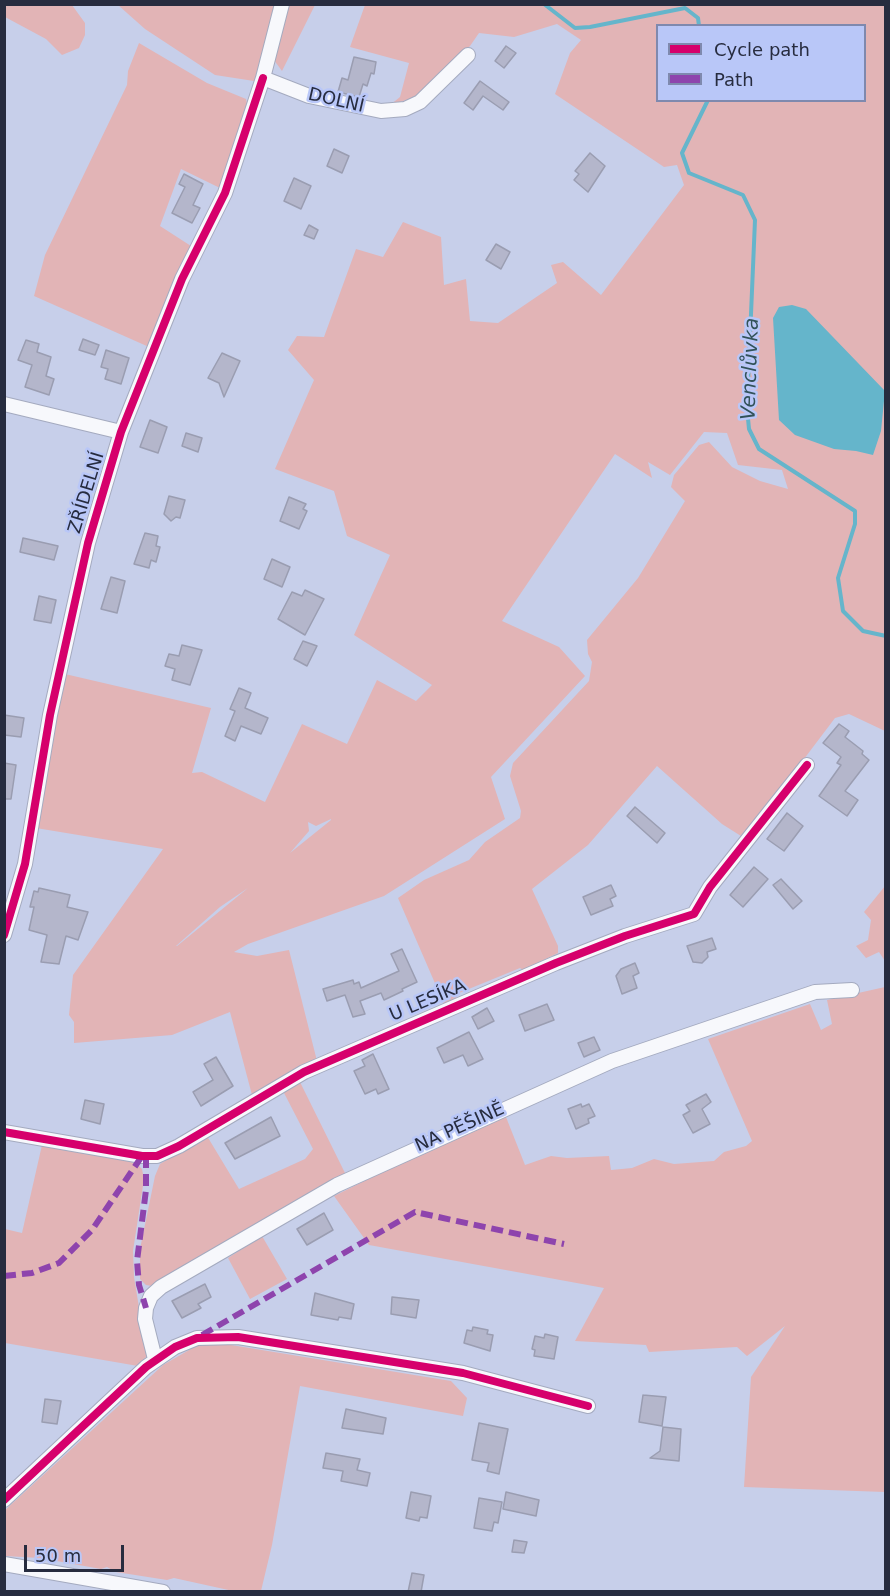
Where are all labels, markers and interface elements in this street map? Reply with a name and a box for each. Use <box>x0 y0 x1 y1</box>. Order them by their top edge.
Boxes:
legend <box>656 24 866 102</box>
text: Cycle path <box>714 39 810 60</box>
text: Path <box>714 69 754 90</box>
street label: DOLNÍ <box>306 84 366 118</box>
water label: Venclůvka <box>737 317 765 421</box>
street label: ZŘÍDELNÍ <box>64 450 110 536</box>
street label: U LESÍKA <box>387 975 469 1027</box>
street label: NA PĚŠINĚ <box>412 1099 508 1157</box>
scale bar <box>27 1533 128 1571</box>
text: 50 m <box>35 1545 81 1566</box>

